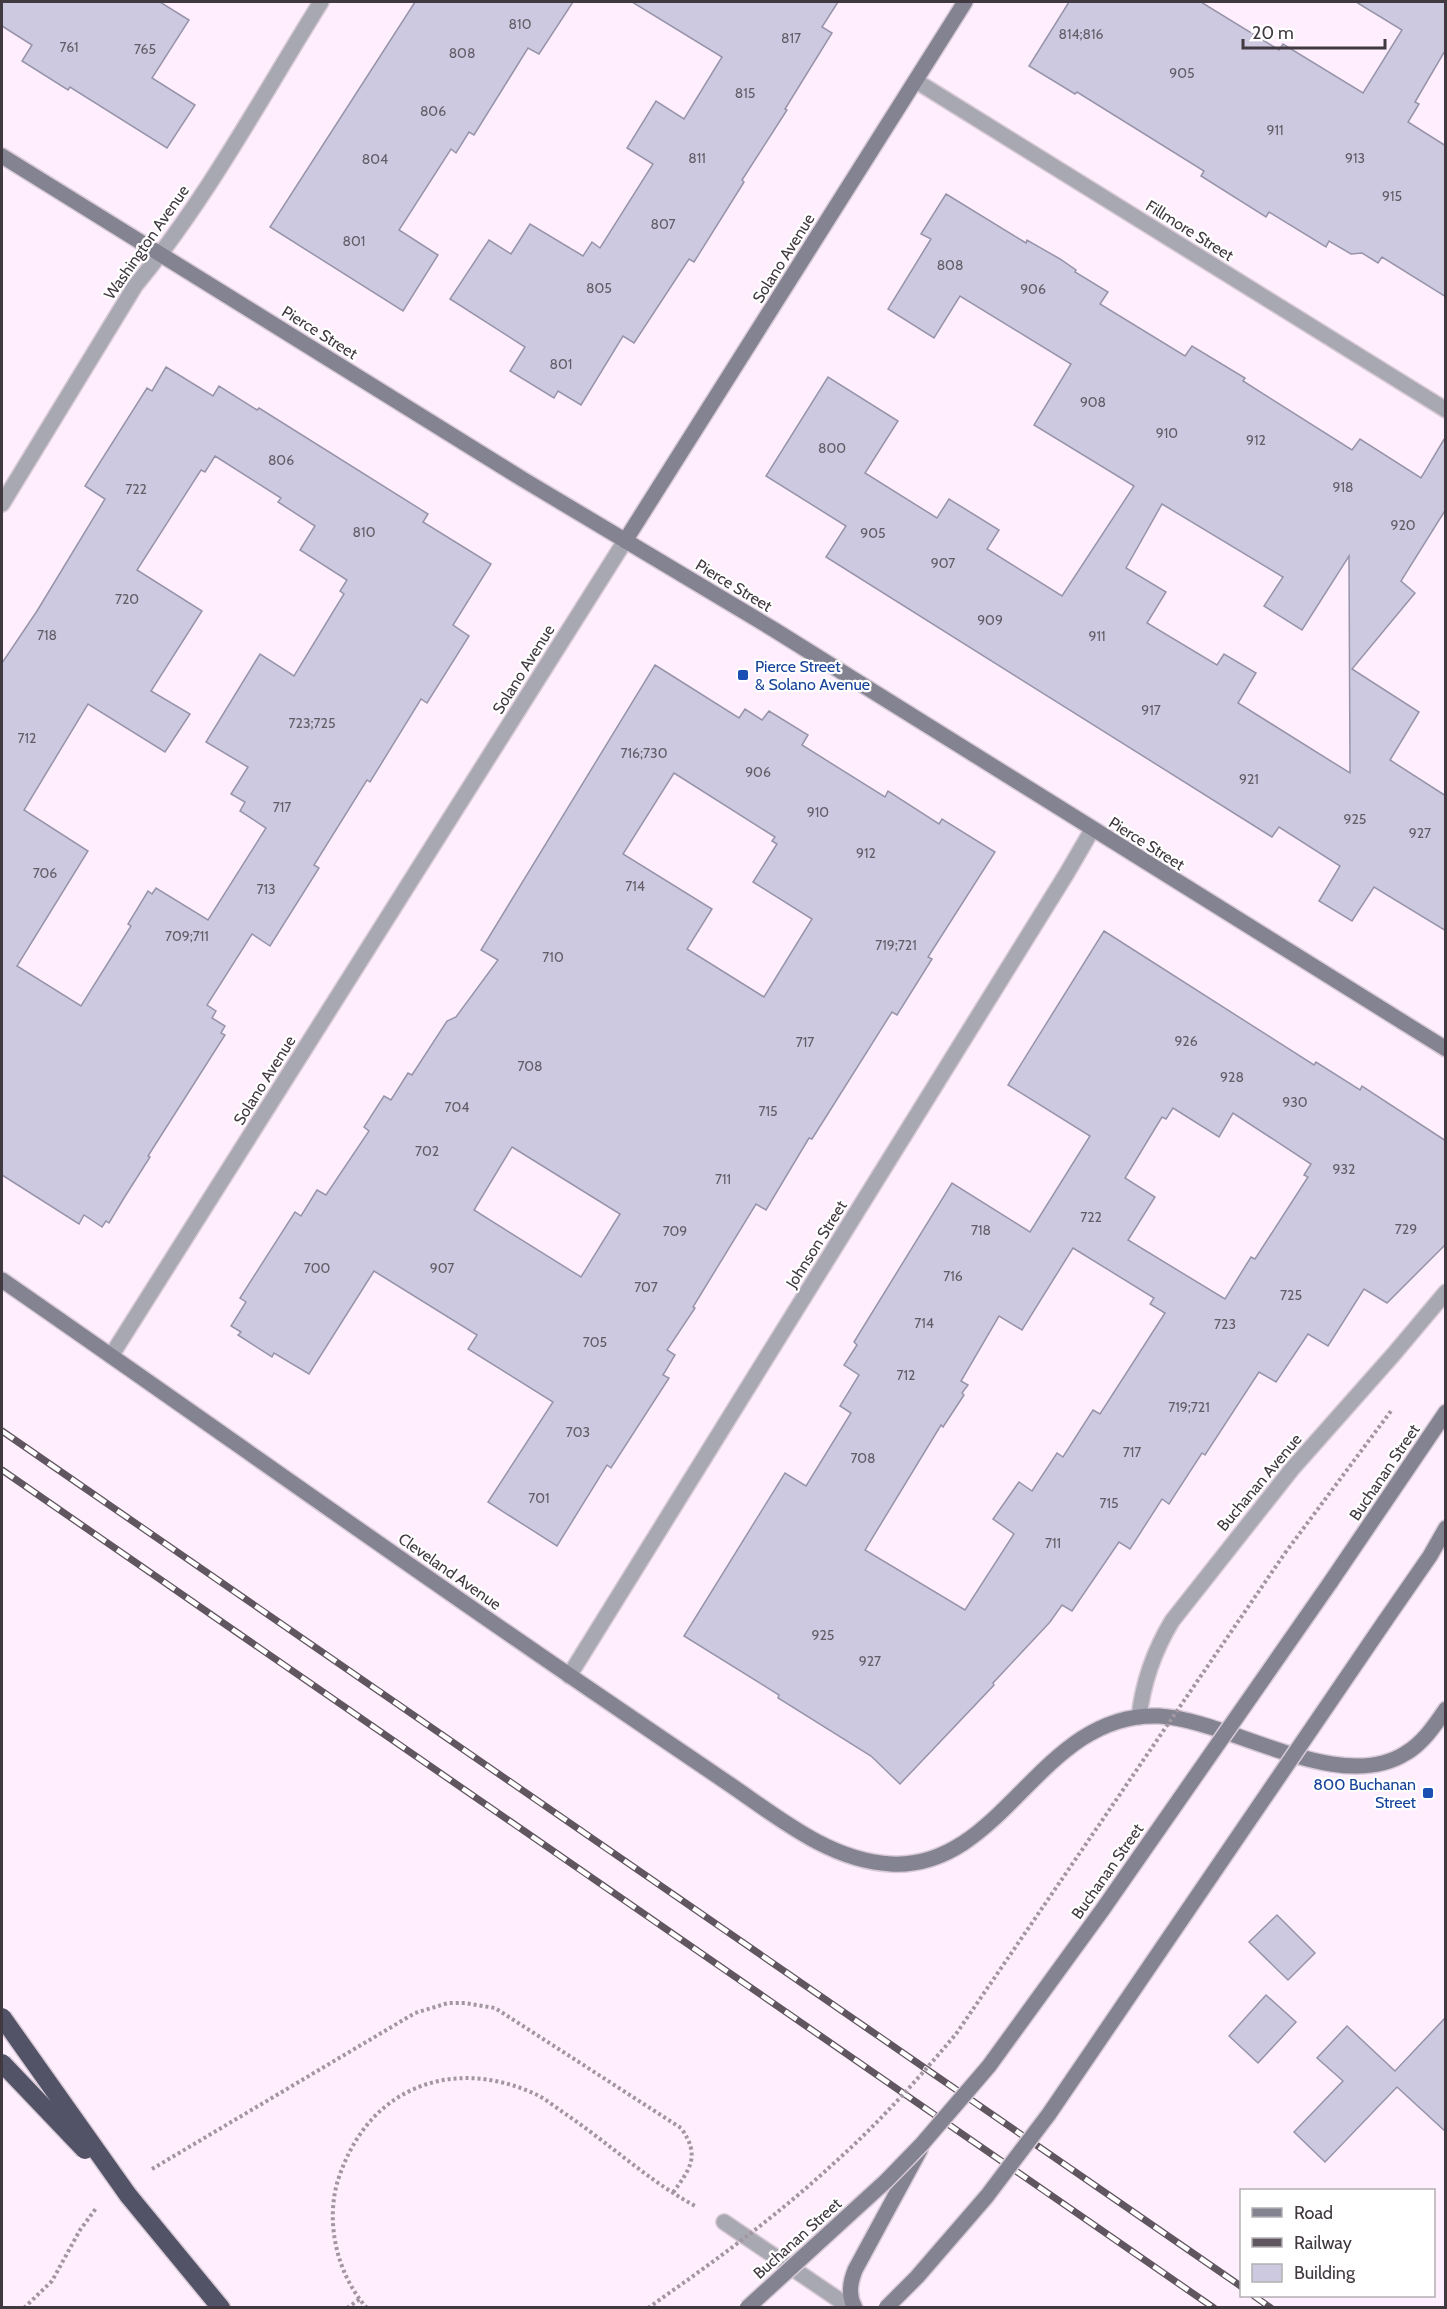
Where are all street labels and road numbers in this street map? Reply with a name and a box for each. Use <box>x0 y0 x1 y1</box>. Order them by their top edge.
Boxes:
street label: Washington Avenue <box>100 181 193 303</box>
street label: Fillmore Street <box>1142 196 1238 265</box>
street label: Solano Avenue <box>748 210 818 306</box>
street label: Pierce Street <box>278 302 362 363</box>
street label: Pierce Street <box>692 555 776 616</box>
street label: Solano Avenue <box>488 621 558 717</box>
street label: Pierce Street <box>1105 813 1189 874</box>
street label: Solano Avenue <box>229 1032 299 1128</box>
street label: Johnson Street <box>782 1197 851 1292</box>
street label: Buchanan Street <box>1345 1420 1424 1524</box>
street label: Buchanan Avenue <box>1213 1430 1306 1535</box>
street label: Cleveland Avenue <box>395 1529 505 1614</box>
street label: Buchanan Street <box>1068 1820 1148 1923</box>
street label: Buchanan Street <box>749 2194 846 2283</box>

